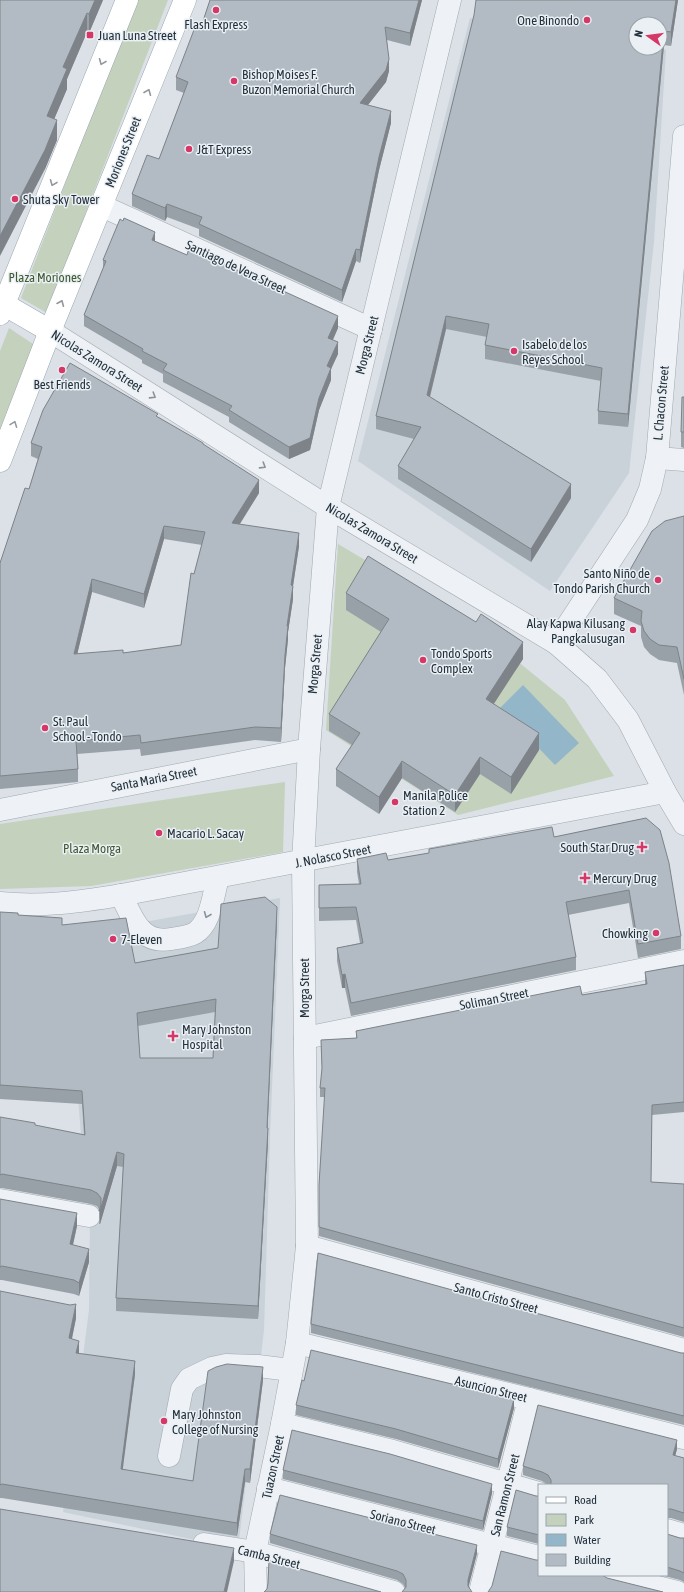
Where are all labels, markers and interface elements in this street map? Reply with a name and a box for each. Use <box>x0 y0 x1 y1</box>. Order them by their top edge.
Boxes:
marker: Flash Express <box>211 5 221 15</box>
place label: One Binondo <box>517 13 579 28</box>
marker: One Binondo <box>582 15 592 25</box>
north arrow <box>628 16 668 56</box>
place label: Flash Express <box>184 17 248 32</box>
place label: Juan Luna Street <box>98 28 177 43</box>
text: N <box>632 29 645 38</box>
marker: Juan Luna Street <box>85 30 95 40</box>
one-way arrow <box>99 58 107 66</box>
place label: Bishop Moises F. Buzon Memorial Church <box>242 67 355 97</box>
marker: Bishop Moises F. Buzon Memorial Church <box>229 76 239 86</box>
one-way arrow <box>143 89 151 96</box>
street label: Moriones Street <box>102 114 144 190</box>
place label: J&T Express <box>197 142 252 157</box>
marker: J&T Express <box>184 144 194 154</box>
one-way arrow <box>50 179 58 186</box>
place label: Shuta Sky Tower <box>23 192 99 207</box>
marker: Shuta Sky Tower <box>10 194 20 204</box>
street label: Santiago de Vera Street <box>183 237 289 297</box>
park label: Plaza Moriones <box>9 270 82 285</box>
one-way arrow <box>56 300 64 308</box>
street label: Morga Street <box>352 314 382 376</box>
street label: Nicolas Zamora Street <box>49 327 146 395</box>
place label: Isabelo de los Reyes School <box>522 337 587 367</box>
marker: Isabelo de los Reyes School <box>509 346 519 356</box>
marker: Best Friends <box>57 365 67 375</box>
street label: L. Chacon Street <box>650 365 672 441</box>
place label: Best Friends <box>34 377 91 392</box>
one-way arrow <box>149 392 156 399</box>
one-way arrow <box>9 421 17 428</box>
one-way arrow <box>259 461 266 469</box>
street label: Nicolas Zamora Street <box>323 500 421 567</box>
place label: Santo Niño de Tondo Parish Church <box>554 566 650 596</box>
marker: Santo Niño de Tondo Parish Church <box>653 575 663 585</box>
place label: Alay Kapwa Kilusang Pangkalusugan <box>527 616 625 646</box>
marker: Alay Kapwa Kilusang Pangkalusugan <box>628 625 638 635</box>
street label: Morga Street <box>305 633 325 695</box>
place label: Tondo Sports Complex <box>431 646 493 676</box>
marker: Tondo Sports Complex <box>418 655 428 665</box>
place label: St. Paul School - Tondo <box>53 714 122 744</box>
marker: St. Paul School - Tondo <box>40 723 50 733</box>
street label: Santa Maria Street <box>110 763 199 795</box>
place label: Manila Police Station 2 <box>403 788 468 818</box>
marker: Manila Police Station 2 <box>390 797 400 807</box>
place label: Macario L. Sacay <box>167 826 245 841</box>
marker: Macario L. Sacay <box>154 828 164 838</box>
place label: South Star Drug <box>560 840 634 855</box>
park label: Plaza Morga <box>63 841 121 856</box>
street label: J. Nolasco Street <box>294 841 373 871</box>
marker: South Star Drug <box>637 842 647 852</box>
place label: Mercury Drug <box>593 871 657 886</box>
marker: Mercury Drug <box>580 873 590 883</box>
one-way arrow <box>204 912 212 919</box>
place label: Chowking <box>602 926 648 941</box>
marker: Chowking <box>651 928 661 938</box>
place label: 7-Eleven <box>121 932 162 947</box>
marker: 7-Eleven <box>108 934 118 944</box>
street label: Morga Street <box>297 958 312 1018</box>
street label: Soliman Street <box>458 985 530 1013</box>
place label: Mary Johnston Hospital <box>182 1022 251 1052</box>
marker: Mary Johnston Hospital <box>167 1030 179 1042</box>
street label: Santo Cristo Street <box>452 1280 540 1317</box>
street label: Asuncion Street <box>453 1373 529 1405</box>
place label: Mary Johnston College of Nursing <box>172 1407 259 1437</box>
marker: Mary Johnston College of Nursing <box>159 1416 169 1426</box>
street label: Tuazon Street <box>259 1434 287 1500</box>
street label: San Ramon Street <box>488 1452 523 1538</box>
legend <box>538 1484 668 1576</box>
text: Road <box>574 1493 597 1507</box>
street label: Soriano Street <box>369 1507 438 1537</box>
text: Park <box>574 1513 595 1527</box>
text: Water <box>574 1533 601 1547</box>
street label: Camba Street <box>236 1542 302 1572</box>
text: Building <box>574 1553 612 1567</box>

